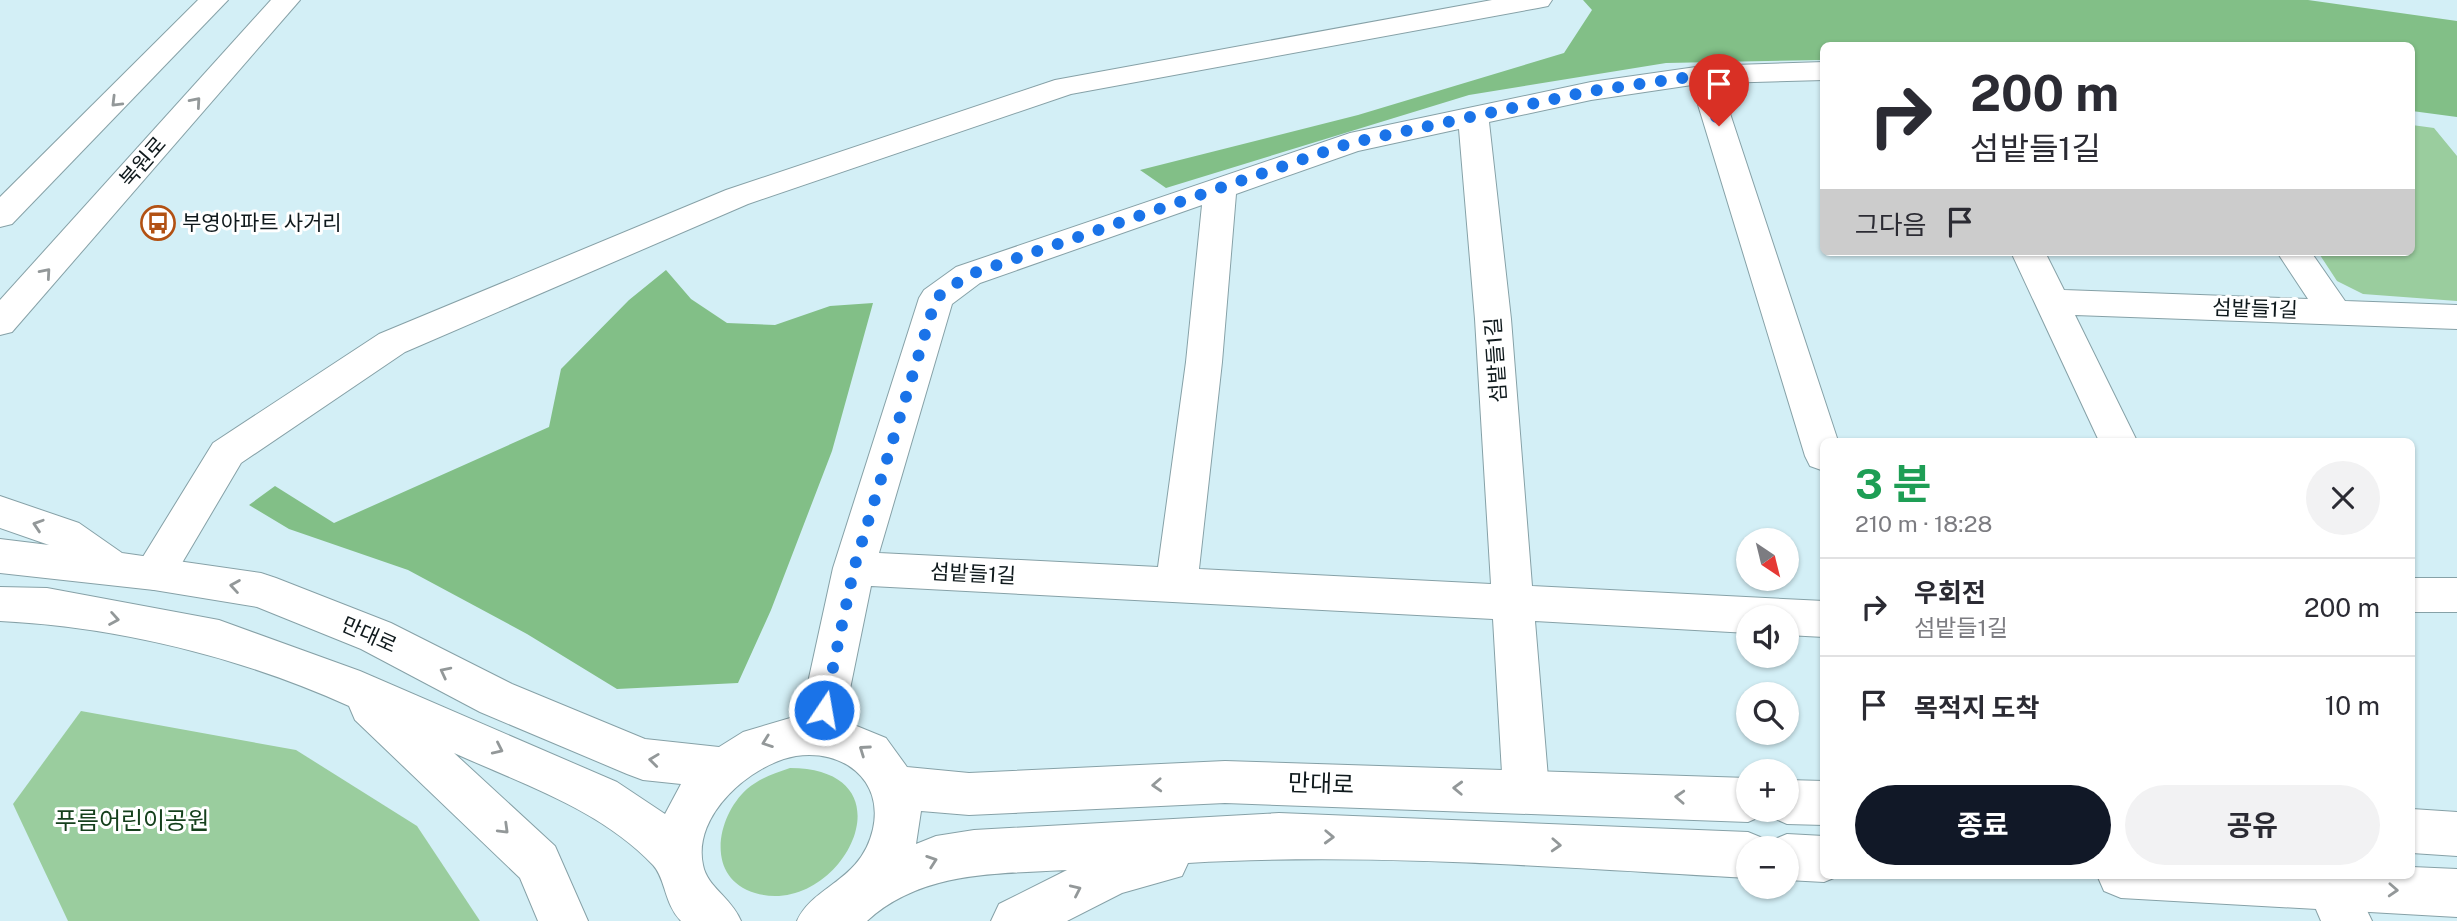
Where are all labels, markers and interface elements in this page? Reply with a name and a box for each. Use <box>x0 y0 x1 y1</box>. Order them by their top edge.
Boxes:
pin <box>1689 54 1749 126</box>
text: 200 m <box>1970 64 2119 122</box>
icon: arrive <box>1700 65 1738 103</box>
icon: right <box>1855 70 1946 161</box>
one-way arrow <box>111 94 124 107</box>
one-way arrow <box>188 97 200 110</box>
text: 섬밭들1길 <box>1970 130 2101 167</box>
street label: 북원로 <box>114 132 171 192</box>
icon: arrive <box>1941 203 1979 241</box>
bus stop icon: 부영아파트 사거리 <box>139 204 177 242</box>
text: 그다음 <box>1855 209 1927 240</box>
place label: 부영아파트 사거리 <box>182 210 342 235</box>
one-way arrow <box>38 268 50 281</box>
street label: 섬밭들1길 <box>2212 295 2298 322</box>
street label: 섬밭들1길 <box>1480 316 1511 404</box>
text: 3 분 <box>1855 459 1931 508</box>
button: close <box>2306 461 2380 535</box>
text: 210 m · 18:28 <box>1855 510 1992 537</box>
one-way arrow <box>32 519 45 533</box>
north arrow <box>1736 528 1799 592</box>
map controls <box>1736 528 1799 899</box>
street label: 섬밭들1길 <box>930 559 1017 588</box>
text: 우회전 <box>1914 577 1986 608</box>
one-way arrow <box>229 579 241 594</box>
icon: right <box>1855 588 1893 626</box>
text: 200 m <box>2304 592 2380 623</box>
button: sound <box>1736 605 1799 668</box>
one-way arrow <box>108 611 120 626</box>
street label: 만대로 <box>338 611 401 658</box>
text: 섬밭들1길 <box>1914 614 2008 641</box>
one-way arrow <box>440 666 452 680</box>
position arrow <box>787 673 861 747</box>
button: search <box>1736 682 1799 745</box>
icon: arrive <box>1855 686 1893 724</box>
text: 10 m <box>2325 690 2380 721</box>
text: 목적지 도착 <box>1914 692 2039 723</box>
one-way arrow <box>762 734 774 748</box>
one-way arrow <box>491 741 503 755</box>
one-way arrow <box>859 746 872 758</box>
one-way arrow <box>648 753 660 768</box>
button: + <box>1736 759 1799 822</box>
street label: 만대로 <box>1287 768 1355 798</box>
one-way arrow <box>1151 777 1162 792</box>
one-way arrow <box>1452 781 1463 796</box>
button: 종료 <box>1855 785 2111 865</box>
button: 공유 <box>2125 785 2380 865</box>
one-way arrow <box>1674 790 1685 805</box>
park label: 푸름어린이공원 <box>55 806 209 834</box>
one-way arrow <box>496 821 509 834</box>
one-way arrow <box>1324 829 1335 844</box>
button: − <box>1736 836 1799 899</box>
one-way arrow <box>1551 837 1562 852</box>
one-way arrow <box>925 855 937 869</box>
one-way arrow <box>2388 882 2399 897</box>
one-way arrow <box>1069 884 1081 898</box>

